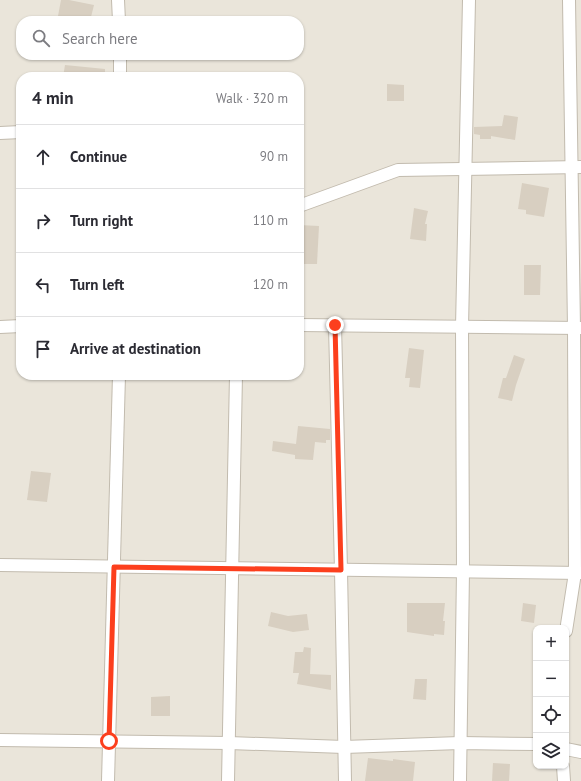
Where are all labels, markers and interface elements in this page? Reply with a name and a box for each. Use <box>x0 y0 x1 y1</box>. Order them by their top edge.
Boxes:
search box <box>16 16 304 60</box>
icon: search <box>30 27 52 49</box>
text: Search here <box>62 29 138 48</box>
text: 4 min <box>32 87 73 109</box>
text: Walk · 320 m <box>216 90 288 107</box>
icon: ahead <box>32 146 54 168</box>
text: Continue <box>70 147 127 166</box>
text: 90 m <box>260 148 288 165</box>
icon: right <box>32 210 54 232</box>
text: Turn right <box>70 211 133 230</box>
text: 110 m <box>253 212 288 229</box>
icon: left <box>32 274 54 296</box>
text: Turn left <box>70 275 124 294</box>
text: 120 m <box>253 276 288 293</box>
route end <box>326 316 344 334</box>
icon: arrive <box>32 338 54 360</box>
text: Arrive at destination <box>70 339 201 358</box>
map controls <box>533 625 569 769</box>
button: + <box>533 625 569 661</box>
button: − <box>533 661 569 697</box>
button: locate <box>533 697 569 733</box>
route start <box>100 732 118 750</box>
button: layers <box>533 733 569 769</box>

